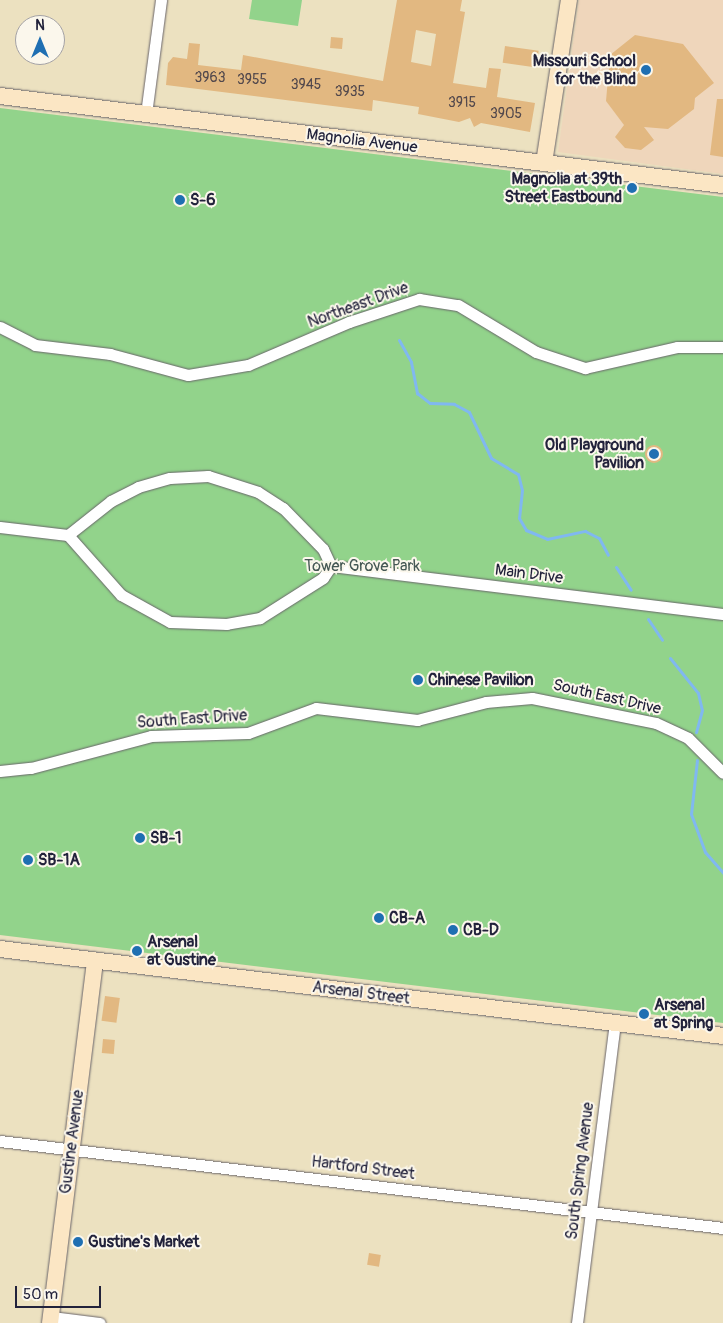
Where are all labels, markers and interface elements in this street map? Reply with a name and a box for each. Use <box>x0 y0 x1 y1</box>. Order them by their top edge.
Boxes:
north arrow <box>15 15 65 65</box>
text: N <box>35 17 45 34</box>
place label: Missouri School for the Blind <box>533 51 636 89</box>
marker: Missouri School for the Blind <box>640 64 652 76</box>
house number: 3963 <box>195 70 225 86</box>
house number: 3955 <box>237 72 267 88</box>
house number: 3945 <box>291 77 321 93</box>
house number: 3935 <box>335 84 365 100</box>
house number: 3915 <box>448 95 476 111</box>
house number: 3905 <box>490 106 522 122</box>
street label: Magnolia Avenue <box>305 125 419 157</box>
place label: Magnolia at 39th Street Eastbound <box>504 169 622 207</box>
marker: Magnolia at 39th Street Eastbound <box>626 182 638 194</box>
place label: S-6 <box>190 190 215 210</box>
marker: S-6 <box>174 194 186 206</box>
street label: Northeast Drive <box>305 278 411 332</box>
place label: Old Playground Pavilion <box>545 435 644 473</box>
marker: Old Playground Pavilion <box>648 448 660 460</box>
park label: Tower Grove Park <box>304 556 420 576</box>
street label: Main Drive <box>494 560 564 588</box>
place label: Chinese Pavilion <box>428 670 534 690</box>
marker: Chinese Pavilion <box>412 674 424 686</box>
street label: South East Drive <box>551 675 663 719</box>
street label: South East Drive <box>136 706 248 732</box>
place label: SB-1 <box>150 828 181 848</box>
marker: SB-1 <box>134 832 146 844</box>
place label: SB-1A <box>38 850 80 870</box>
marker: SB-1A <box>22 854 34 866</box>
place label: CB-A <box>389 908 425 928</box>
marker: CB-A <box>373 912 385 924</box>
place label: CB-D <box>463 920 499 940</box>
marker: CB-D <box>447 924 459 936</box>
place label: Arsenal at Gustine <box>147 932 216 970</box>
marker: Arsenal at Gustine <box>131 945 143 957</box>
street label: Arsenal Street <box>311 978 411 1008</box>
place label: Arsenal at Spring <box>654 995 713 1033</box>
marker: Arsenal at Spring <box>638 1008 650 1020</box>
street label: Gustine Avenue <box>56 1089 88 1195</box>
street label: South Spring Avenue <box>562 1101 598 1241</box>
street label: Hartford Street <box>310 1152 416 1184</box>
place label: Gustine's Market <box>88 1232 199 1252</box>
marker: Gustine's Market <box>72 1236 84 1248</box>
scale bar <box>18 1276 104 1308</box>
text: 50 m <box>23 1285 58 1304</box>

